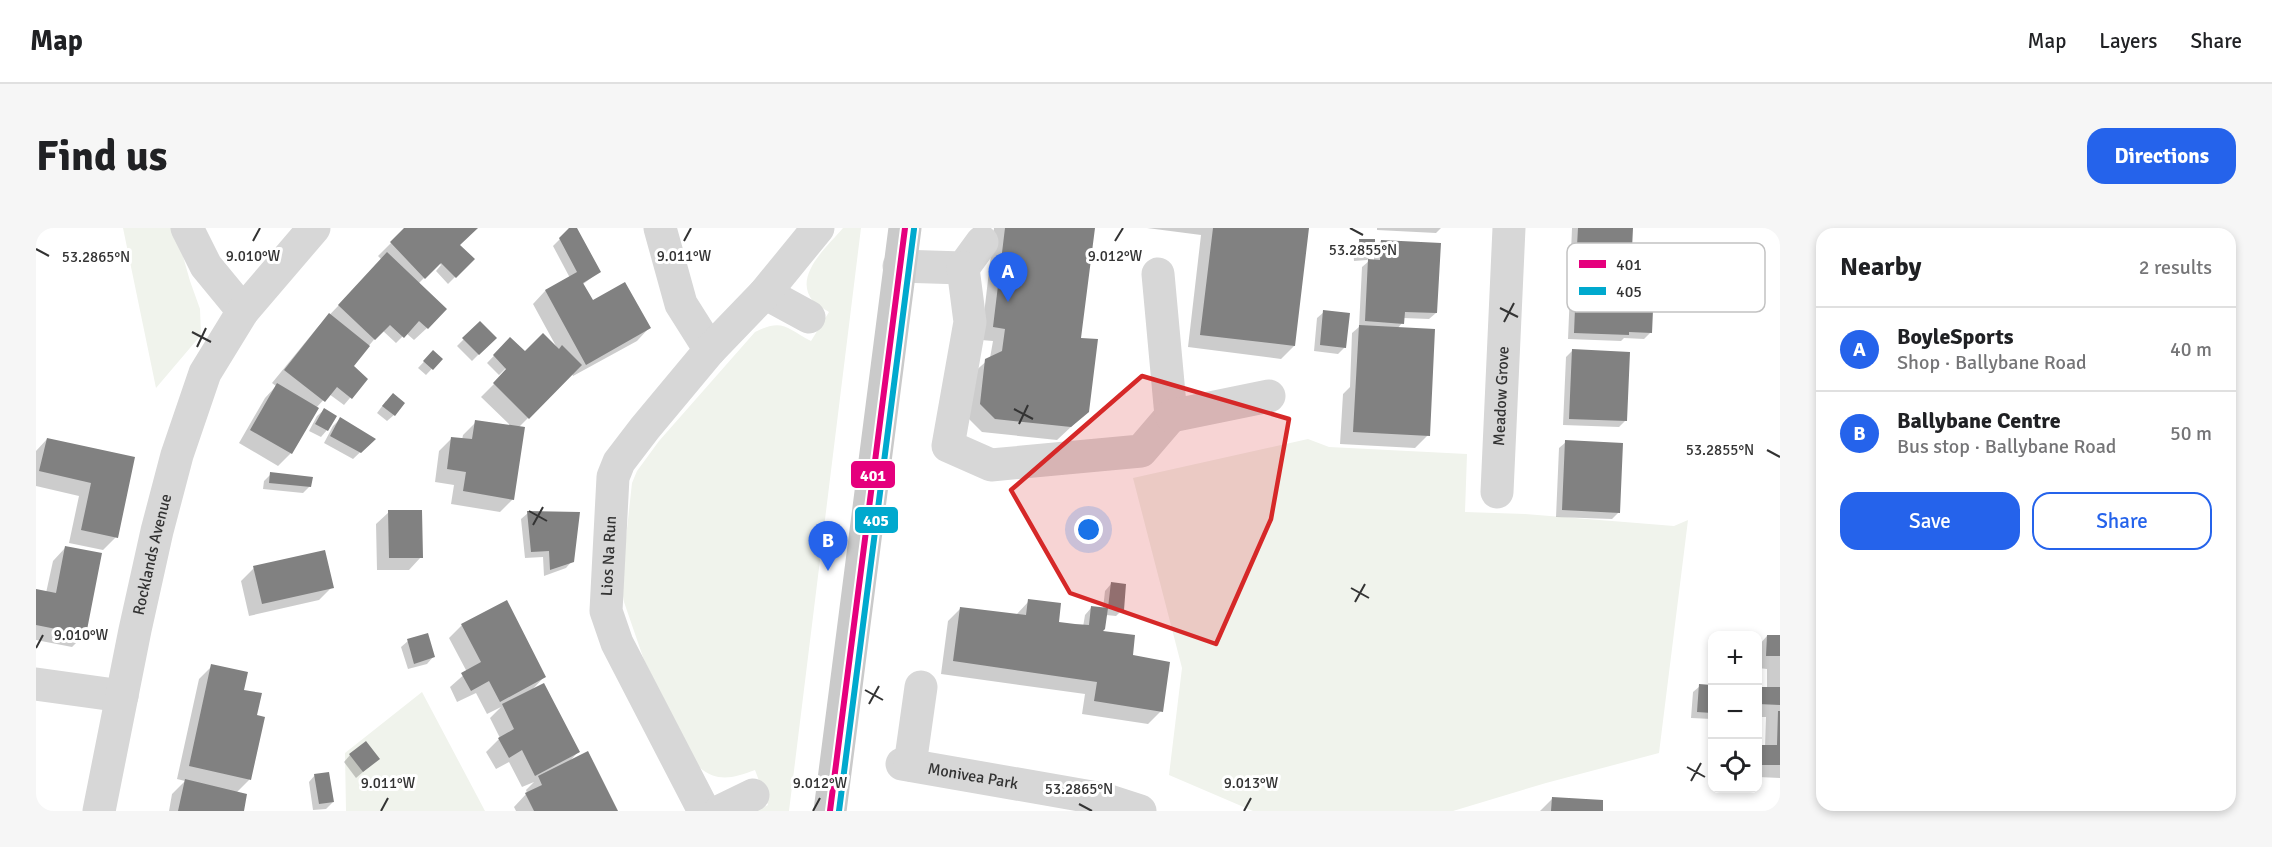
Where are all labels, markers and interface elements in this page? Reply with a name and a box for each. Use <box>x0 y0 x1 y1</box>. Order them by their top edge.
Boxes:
text: Map <box>30 24 83 58</box>
text: Map <box>2028 28 2066 54</box>
text: Layers <box>2099 28 2157 54</box>
text: Share <box>2190 28 2242 54</box>
button: Directions <box>2087 128 2236 184</box>
text: Find us <box>36 131 167 182</box>
text: 53.2855°N <box>1329 241 1397 259</box>
legend <box>1567 243 1765 312</box>
text: 9.010°W <box>226 247 281 265</box>
text: 9.011°W <box>657 247 712 265</box>
text: 9.012°W <box>1088 247 1143 265</box>
text: 53.2865°N <box>62 248 130 266</box>
text: Nearby <box>1840 251 1921 283</box>
pin: A <box>988 253 1028 302</box>
text: 401 <box>1616 255 1642 275</box>
text: 2 results <box>2139 255 2212 280</box>
text: 405 <box>1616 282 1642 302</box>
text: BoyleSports <box>1897 323 2013 350</box>
text: A <box>1853 337 1866 362</box>
text: 40 m <box>2170 337 2212 362</box>
street label: Meadow Grove <box>1489 346 1514 446</box>
text: Shop · Ballybane Road <box>1897 350 2087 375</box>
text: Ballybane Centre <box>1897 407 2061 434</box>
text: B <box>1853 421 1866 446</box>
text: 50 m <box>2170 421 2212 446</box>
text: Bus stop · Ballybane Road <box>1897 434 2116 459</box>
text: 53.2855°N <box>1686 441 1754 459</box>
line badge: 401 <box>850 460 896 489</box>
text: 401 <box>860 466 886 486</box>
street label: Rocklands Avenue <box>129 492 176 617</box>
button: Save <box>1840 492 2020 550</box>
button: Share <box>2032 492 2212 550</box>
line badge: 405 <box>854 506 899 534</box>
text: 405 <box>863 511 889 531</box>
street label: Lios Na Run <box>597 515 621 597</box>
your location <box>1074 515 1103 544</box>
pin: B <box>808 522 848 571</box>
text: 9.010°W <box>54 626 109 644</box>
map controls <box>1708 631 1762 793</box>
button: + <box>1708 631 1762 685</box>
button: − <box>1708 685 1762 739</box>
button: locate <box>1708 739 1762 793</box>
street label: Monivea Park <box>926 759 1020 794</box>
text: 9.011°W <box>361 774 416 792</box>
text: 9.012°W <box>793 774 848 792</box>
text: 9.013°W <box>1224 774 1279 792</box>
text: 53.2865°N <box>1045 780 1113 798</box>

